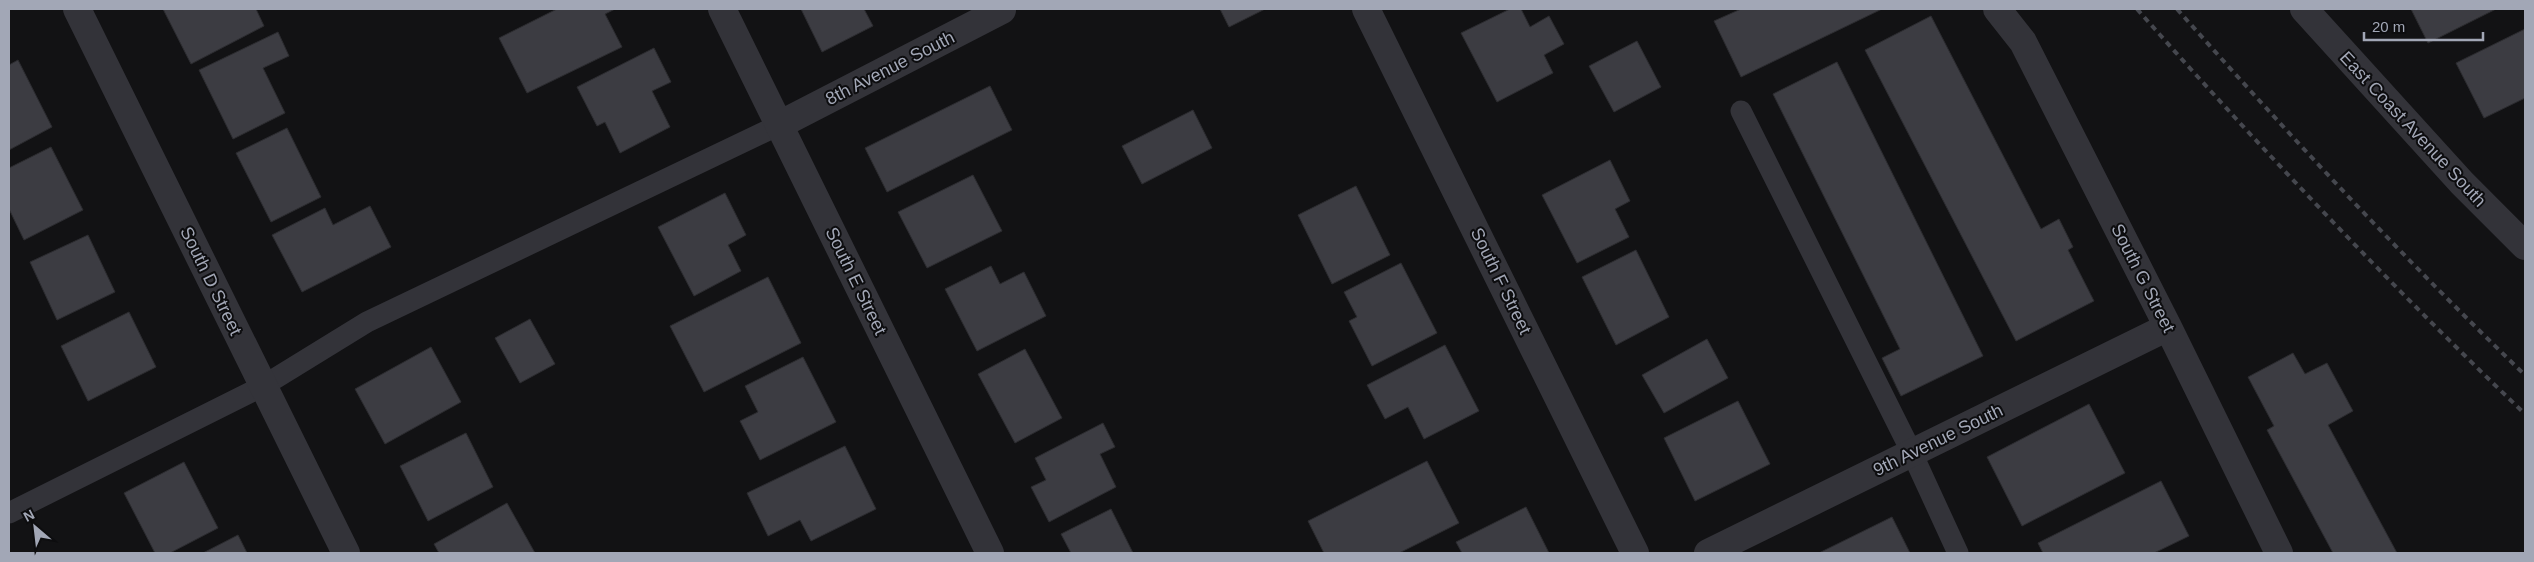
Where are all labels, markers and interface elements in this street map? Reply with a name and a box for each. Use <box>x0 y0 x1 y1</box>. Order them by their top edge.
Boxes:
scale bar <box>2364 10 2483 42</box>
text: 20 m <box>2372 18 2405 35</box>
street label: 8th Avenue South <box>822 27 958 109</box>
street label: East Coast Avenue South <box>2336 47 2490 211</box>
street label: South G Street <box>2107 220 2179 336</box>
street label: South D Street <box>176 224 246 338</box>
street label: South E Street <box>821 224 891 338</box>
street label: South F Street <box>1467 224 1535 338</box>
street label: 9th Avenue South <box>1870 400 2006 480</box>
north arrow <box>10 502 60 552</box>
text: N <box>21 506 37 525</box>

